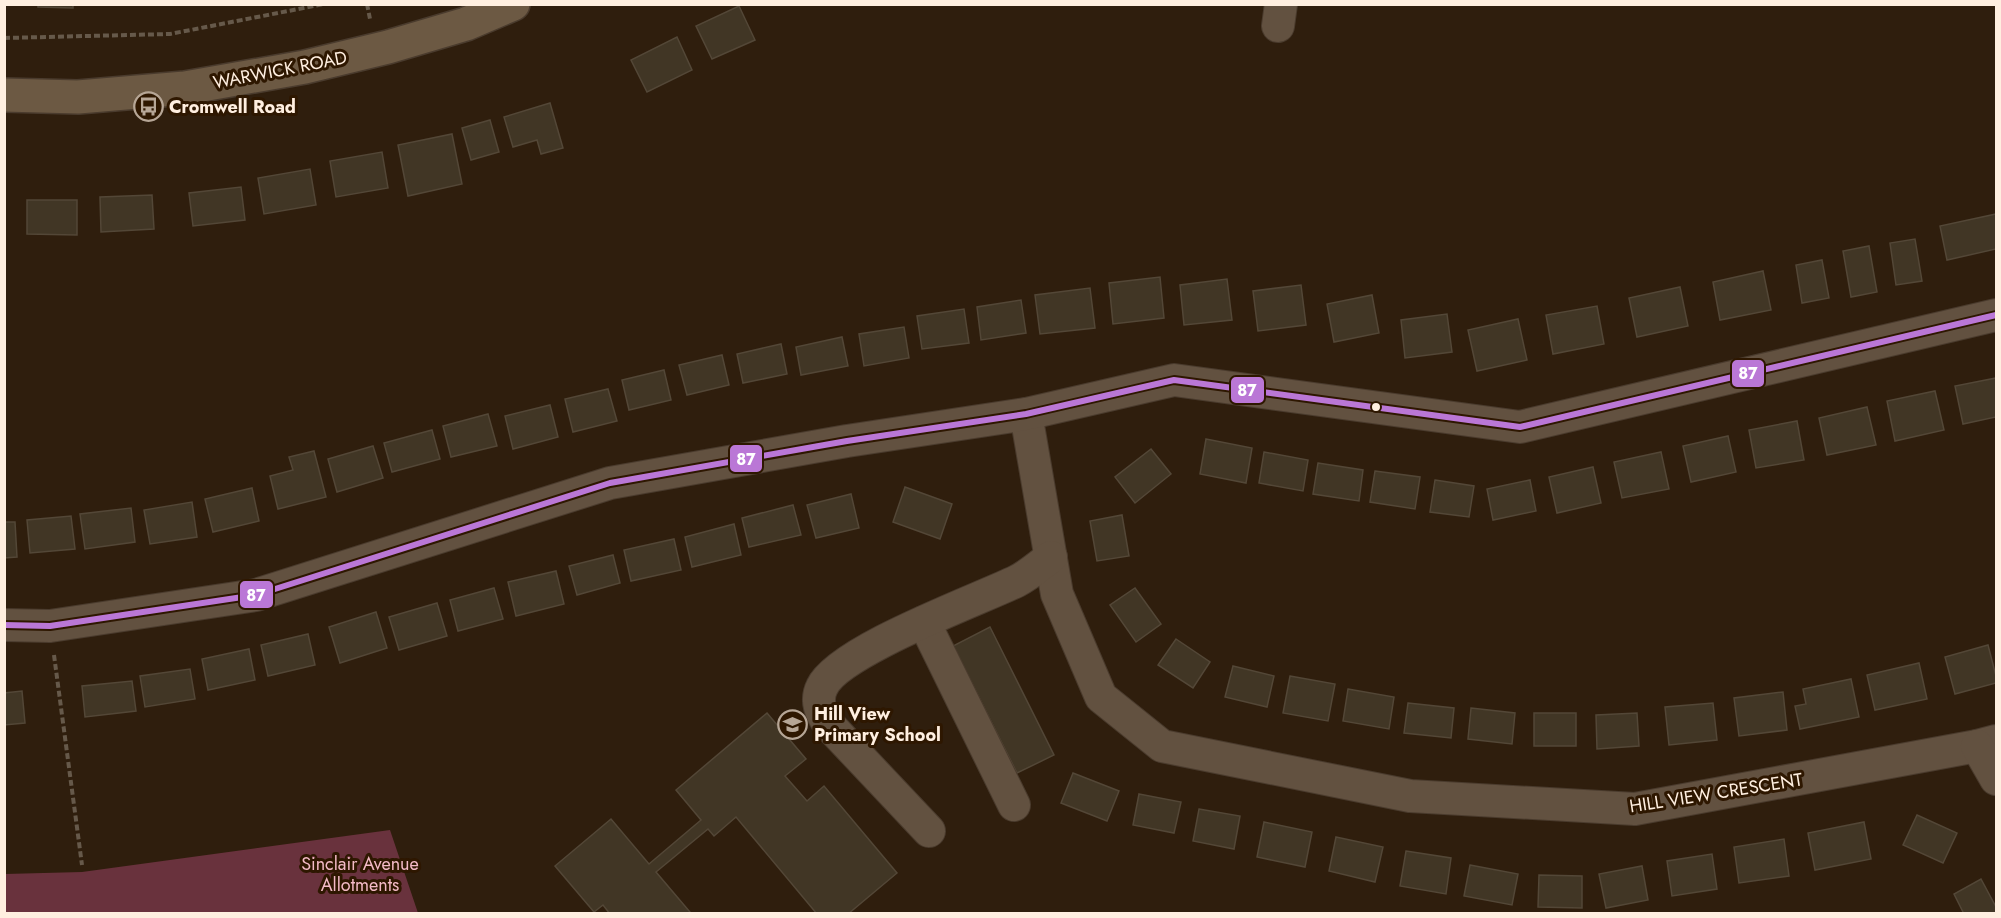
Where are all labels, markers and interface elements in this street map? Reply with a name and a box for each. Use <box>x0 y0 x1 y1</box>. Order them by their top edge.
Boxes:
street label: WARWICK ROAD <box>211 44 349 96</box>
bus stop icon: Cromwell Road <box>132 91 164 123</box>
place label: Cromwell Road <box>169 94 296 120</box>
line badge: 87 <box>1731 359 1765 388</box>
text: 87 <box>1738 362 1758 385</box>
line badge: 87 <box>1230 376 1265 404</box>
text: 87 <box>1237 379 1257 402</box>
unlabelled marker <box>1370 401 1382 413</box>
line badge: 87 <box>729 444 763 473</box>
text: 87 <box>736 448 756 471</box>
line badge: 87 <box>239 580 274 609</box>
text: 87 <box>246 584 266 607</box>
place label: Hill View Primary School <box>814 701 941 748</box>
school or university icon: Hill View Primary School <box>777 708 809 740</box>
street label: HILL VIEW CRESCENT <box>1628 766 1805 820</box>
park label: Sinclair Avenue Allotments <box>301 851 419 898</box>

